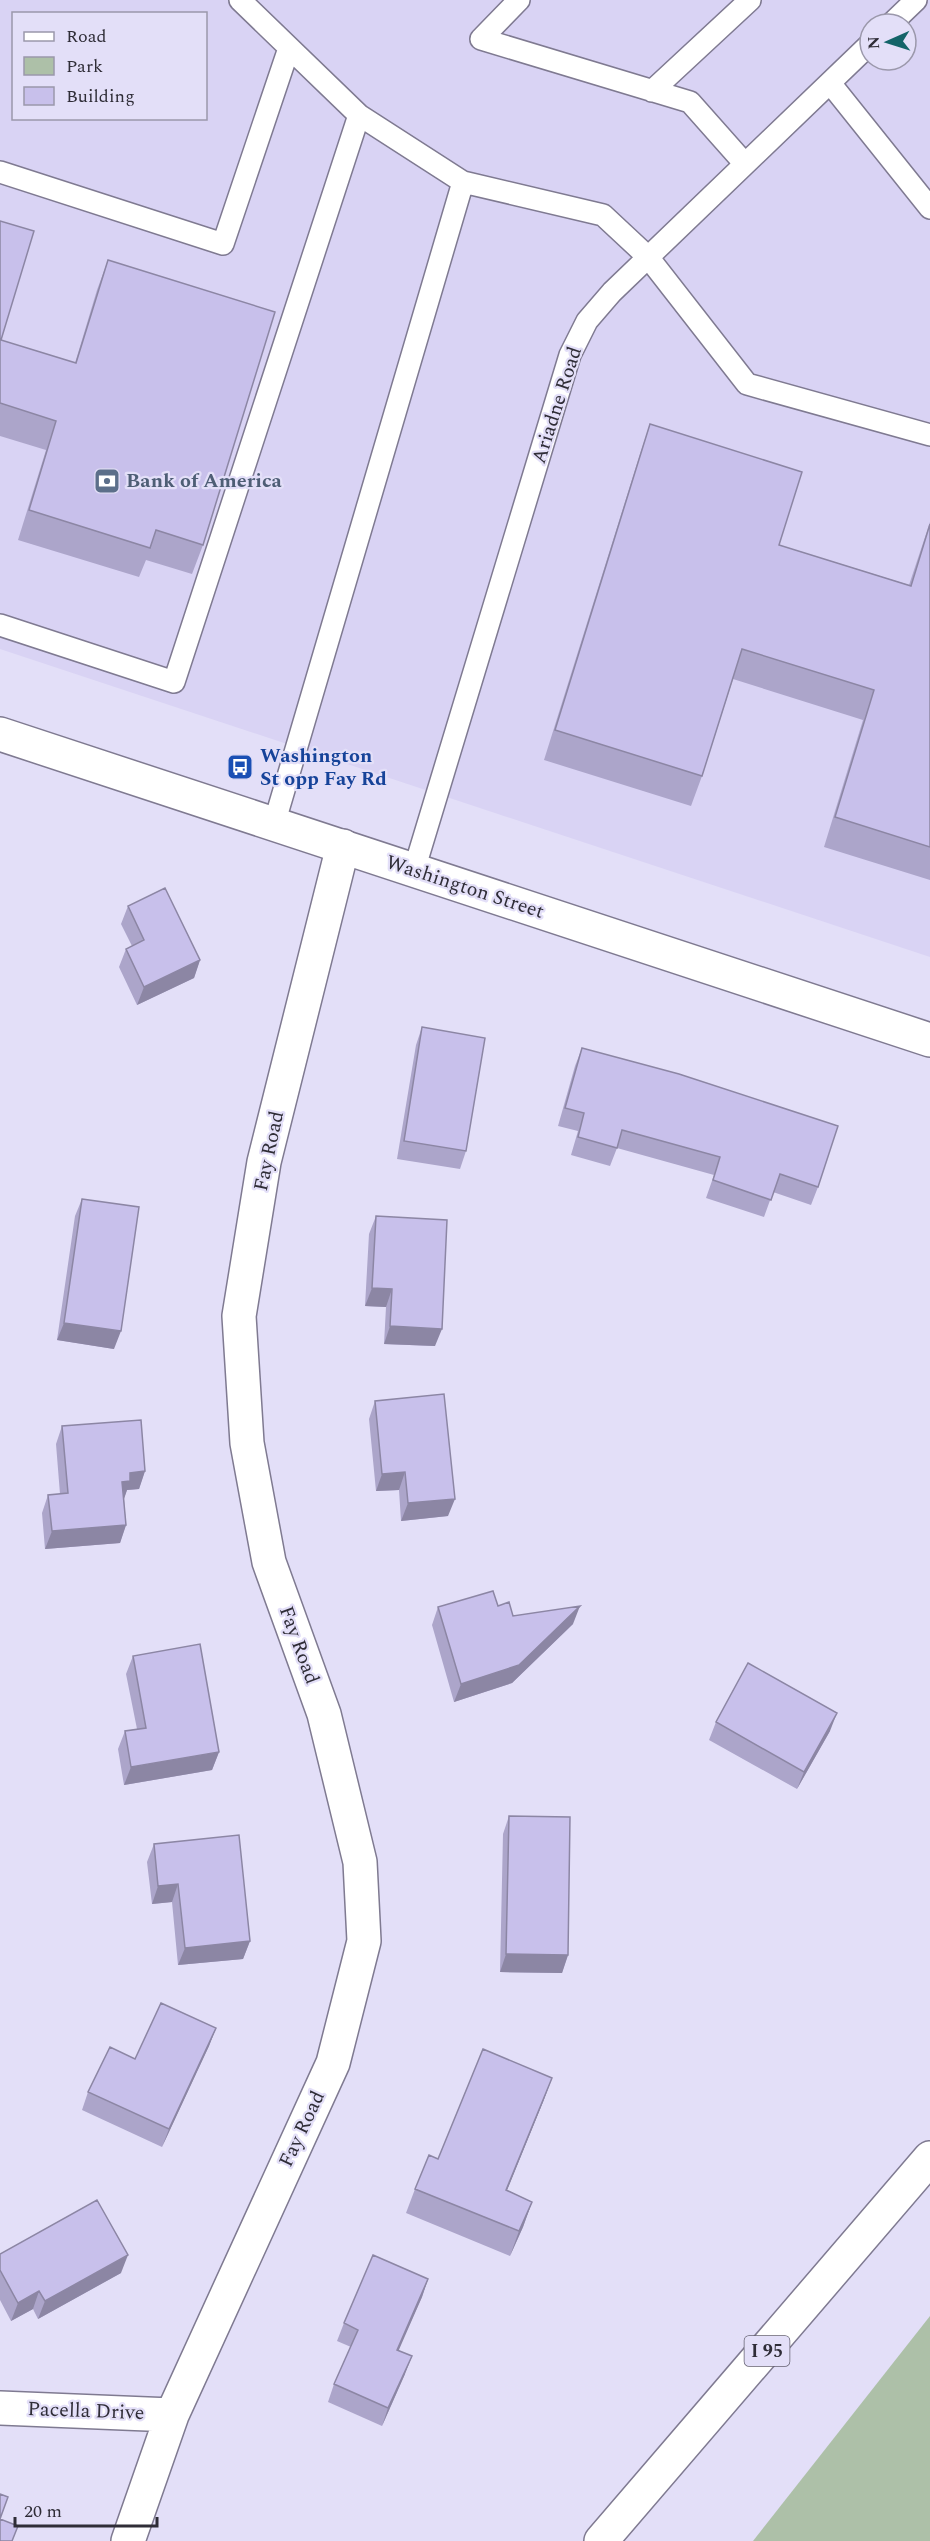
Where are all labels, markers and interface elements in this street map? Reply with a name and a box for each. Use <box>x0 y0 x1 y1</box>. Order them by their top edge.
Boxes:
legend <box>12 12 207 120</box>
north arrow <box>858 12 918 72</box>
text: Road <box>66 23 107 50</box>
text: N <box>862 36 886 50</box>
text: Park <box>66 53 103 80</box>
text: Building <box>66 83 135 110</box>
street label: Ariadne Road <box>524 343 590 467</box>
bank icon: Bank of America <box>92 466 122 496</box>
place label: Bank of America <box>126 466 283 496</box>
place label: Washington St opp Fay Rd <box>260 741 387 794</box>
bus stop icon: Washington St opp Fay Rd <box>225 752 255 782</box>
street label: Washington Street <box>382 847 548 927</box>
street label: Fay Road <box>246 1108 292 1194</box>
street label: Fay Road <box>271 1602 327 1688</box>
street label: Fay Road <box>271 2086 333 2172</box>
road number: I 95 <box>744 2336 789 2366</box>
street label: Pacella Drive <box>27 2394 145 2428</box>
scale bar <box>15 2490 158 2528</box>
text: 20 m <box>24 2498 62 2525</box>

